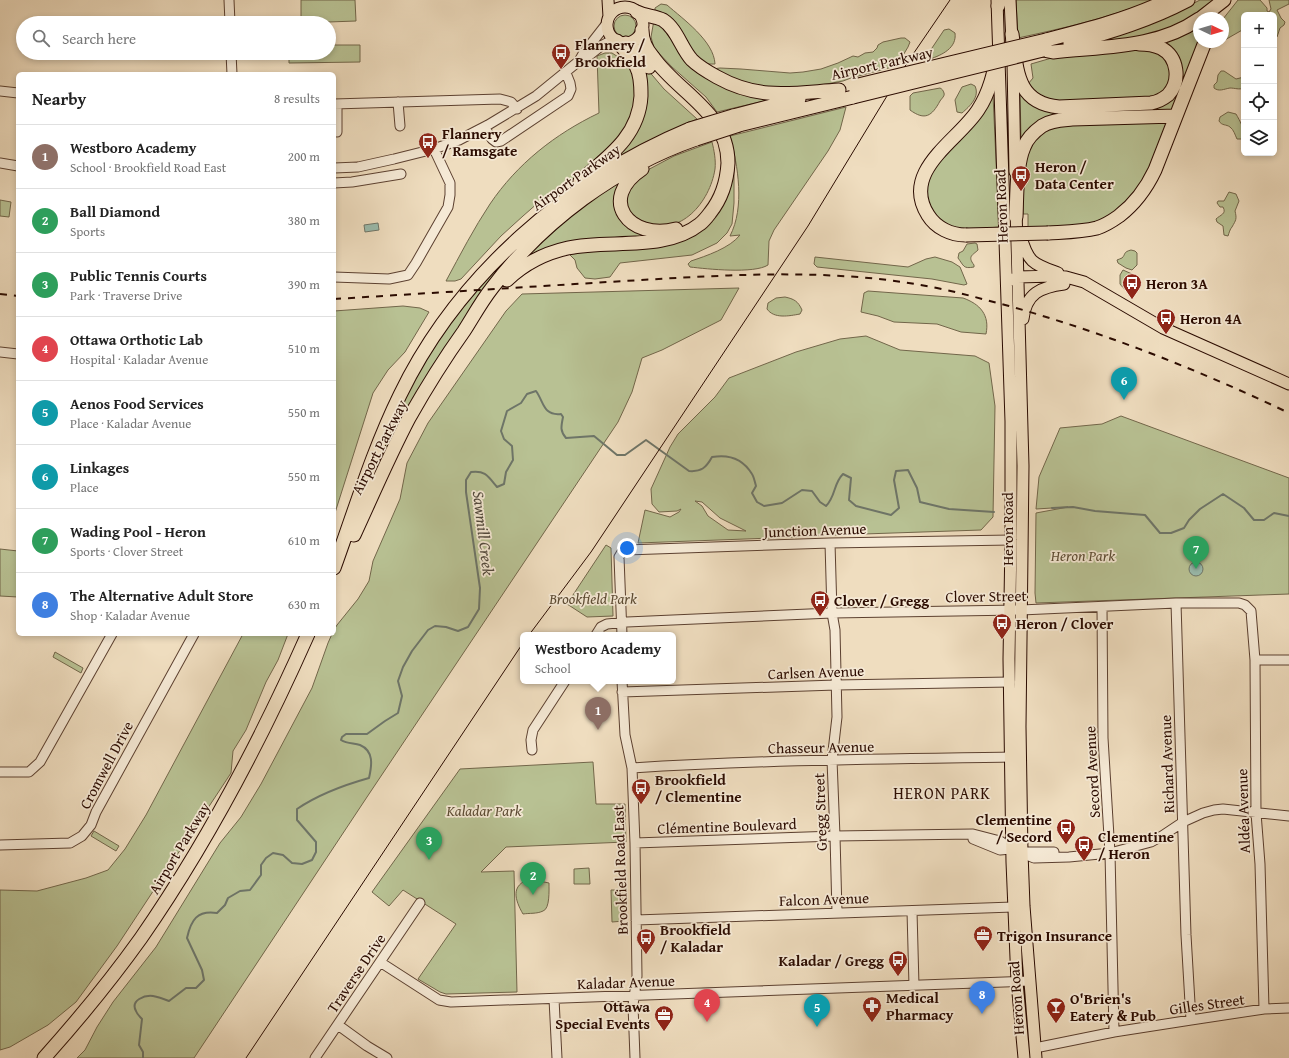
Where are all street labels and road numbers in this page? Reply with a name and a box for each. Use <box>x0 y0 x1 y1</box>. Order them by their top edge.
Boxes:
street label: Airport Parkway <box>829 41 936 85</box>
street label: Airport Parkway <box>527 138 625 215</box>
street label: Heron Road <box>989 169 1013 243</box>
street label: Airport Parkway <box>346 395 412 498</box>
street label: Heron Road <box>997 492 1018 566</box>
street label: Junction Avenue <box>761 518 867 542</box>
street label: Clover Street <box>945 585 1028 607</box>
street label: Carlsen Avenue <box>767 660 865 684</box>
street label: Richard Avenue <box>1155 715 1179 813</box>
street label: Cromwell Drive <box>74 717 138 813</box>
street label: Secord Avenue <box>1079 725 1105 819</box>
street label: Chasseur Avenue <box>768 736 874 758</box>
street label: Aldéa Avenue <box>1231 768 1255 854</box>
street label: Gregg Street <box>808 772 832 851</box>
street label: Airport Parkway <box>143 798 215 898</box>
street label: Brookfield Road East <box>607 804 633 935</box>
street label: Clémentine Boulevard <box>657 813 797 839</box>
street label: Falcon Avenue <box>779 887 869 911</box>
street label: Traverse Drive <box>322 929 390 1017</box>
street label: Heron Road <box>1003 960 1029 1036</box>
street label: Kaladar Avenue <box>577 970 675 994</box>
street label: Gilles Street <box>1168 988 1247 1020</box>

